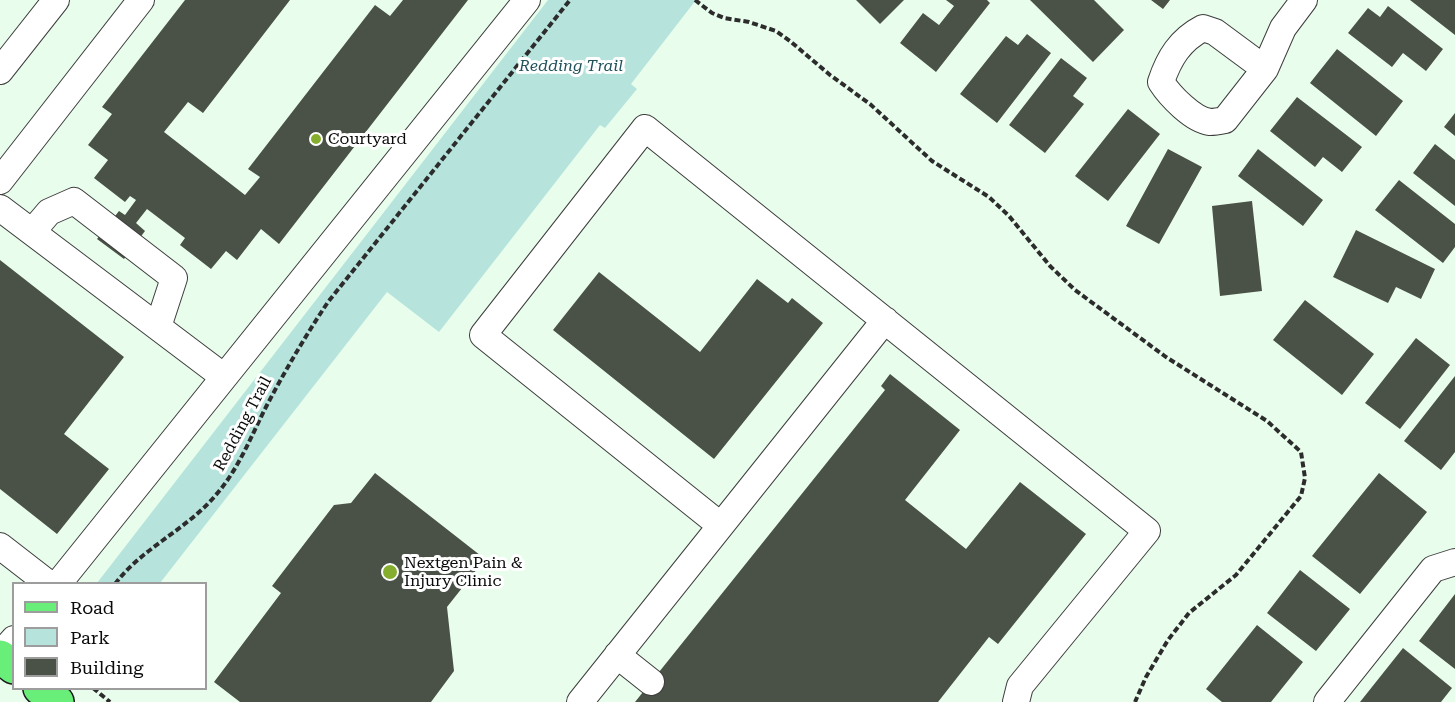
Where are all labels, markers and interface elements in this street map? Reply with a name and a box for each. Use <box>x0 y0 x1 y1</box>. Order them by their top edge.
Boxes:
park label: Redding Trail <box>519 56 623 76</box>
place label: Courtyard <box>328 129 407 149</box>
marker: Courtyard <box>309 132 323 146</box>
street label: Redding Trail <box>210 373 276 475</box>
place label: Nextgen Pain & Injury Clinic <box>404 553 523 591</box>
marker: Nextgen Pain & Injury Clinic <box>381 563 399 581</box>
legend <box>12 582 207 690</box>
text: Road <box>70 597 114 618</box>
text: Park <box>70 627 110 648</box>
text: Building <box>70 657 144 678</box>

